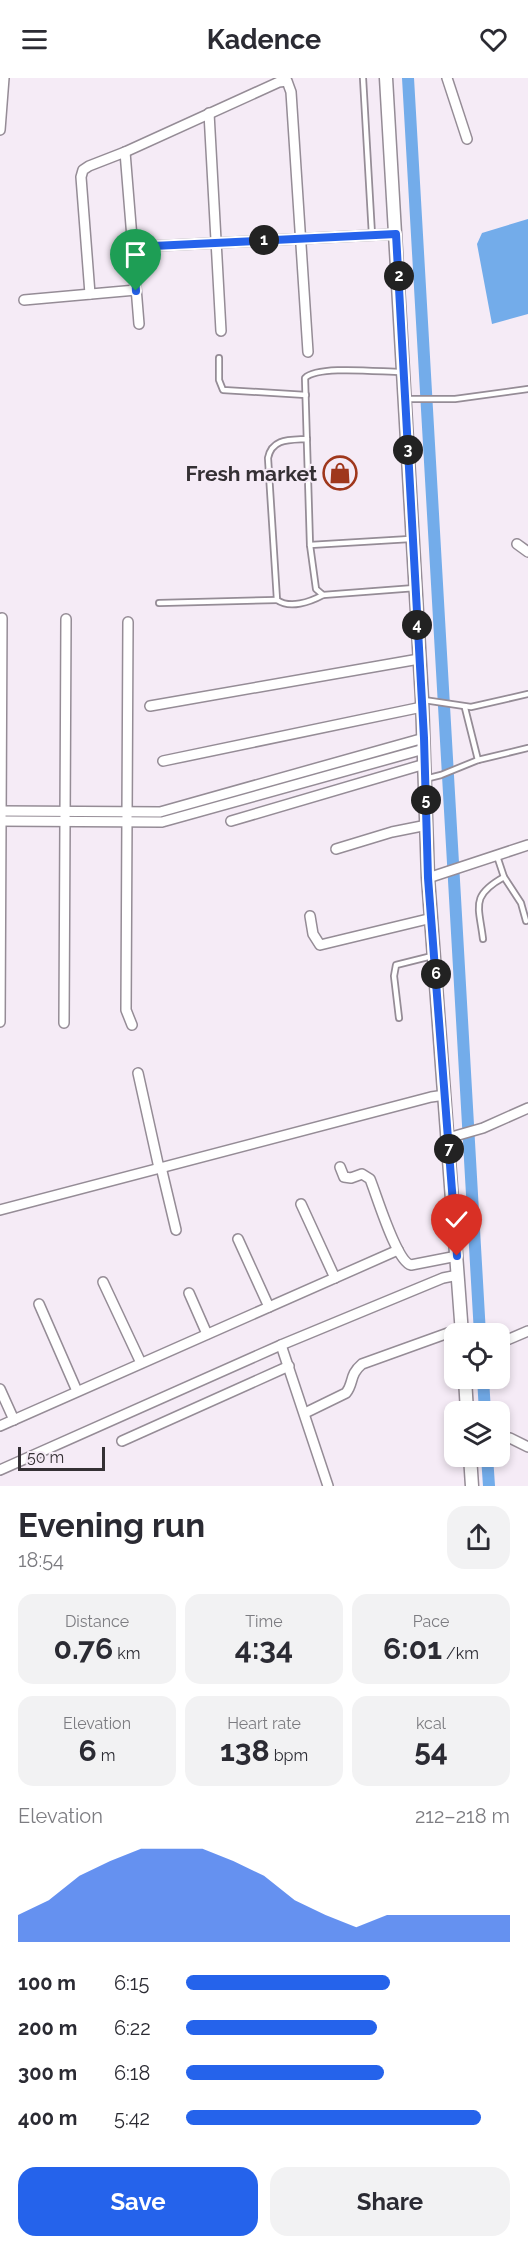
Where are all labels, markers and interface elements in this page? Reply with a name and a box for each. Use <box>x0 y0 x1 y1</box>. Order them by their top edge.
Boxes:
icon: menu <box>18 23 51 56</box>
icon: heart <box>477 23 510 56</box>
text: Kadence <box>207 24 321 55</box>
pin: 1 <box>249 225 279 255</box>
pin <box>110 229 161 291</box>
text: 1 <box>260 230 268 249</box>
icon: arrive <box>119 238 152 271</box>
pin: 2 <box>384 261 414 291</box>
text: 2 <box>394 266 404 285</box>
pin: 3 <box>393 435 423 465</box>
text: 3 <box>404 440 412 459</box>
shop icon: Fresh market <box>322 455 358 491</box>
place label: Fresh market <box>185 461 317 486</box>
pin: 4 <box>402 610 432 640</box>
text: 4 <box>412 615 422 634</box>
pin: 5 <box>411 785 441 815</box>
text: 5 <box>422 790 430 809</box>
pin: 6 <box>421 959 451 989</box>
text: 6 <box>431 964 441 983</box>
pin: 7 <box>434 1134 464 1164</box>
text: 7 <box>445 1139 453 1158</box>
pin <box>431 1194 482 1256</box>
icon: check <box>440 1203 473 1236</box>
map controls <box>444 1323 510 1467</box>
button: locate <box>444 1323 510 1389</box>
button: layers <box>444 1401 510 1467</box>
scale bar <box>18 1444 105 1472</box>
text: 50 m <box>27 1448 64 1467</box>
text: Evening run <box>18 1506 205 1545</box>
button: share <box>447 1506 510 1569</box>
text: 18:54 <box>18 1548 64 1572</box>
text: Distance <box>65 1612 129 1631</box>
text: Time <box>245 1612 283 1631</box>
text: Pace <box>413 1612 449 1631</box>
text: 0.76 <box>54 1631 113 1666</box>
text: 4:34 <box>235 1631 293 1666</box>
text: 6:01 <box>383 1631 442 1666</box>
text: km <box>113 1644 140 1663</box>
text: /km <box>442 1644 479 1663</box>
text: Elevation <box>63 1714 131 1733</box>
text: Heart rate <box>227 1714 301 1733</box>
text: kcal <box>416 1714 446 1733</box>
text: 6 <box>78 1733 97 1768</box>
text: 138 <box>220 1733 270 1768</box>
text: 54 <box>414 1733 448 1768</box>
text: m <box>97 1746 116 1765</box>
text: bpm <box>270 1746 308 1765</box>
text: Elevation <box>18 1804 103 1828</box>
text: 212–218 m <box>415 1804 510 1828</box>
text: 100 m <box>18 1971 76 1995</box>
text: 6:15 <box>114 1971 149 1995</box>
text: 200 m <box>18 2016 77 2040</box>
text: 6:22 <box>114 2016 151 2040</box>
text: 300 m <box>18 2061 77 2085</box>
text: 6:18 <box>114 2061 150 2085</box>
text: 400 m <box>18 2106 77 2130</box>
text: 5:42 <box>114 2106 150 2130</box>
button: Save <box>18 2167 258 2236</box>
button: Share <box>270 2167 510 2236</box>

